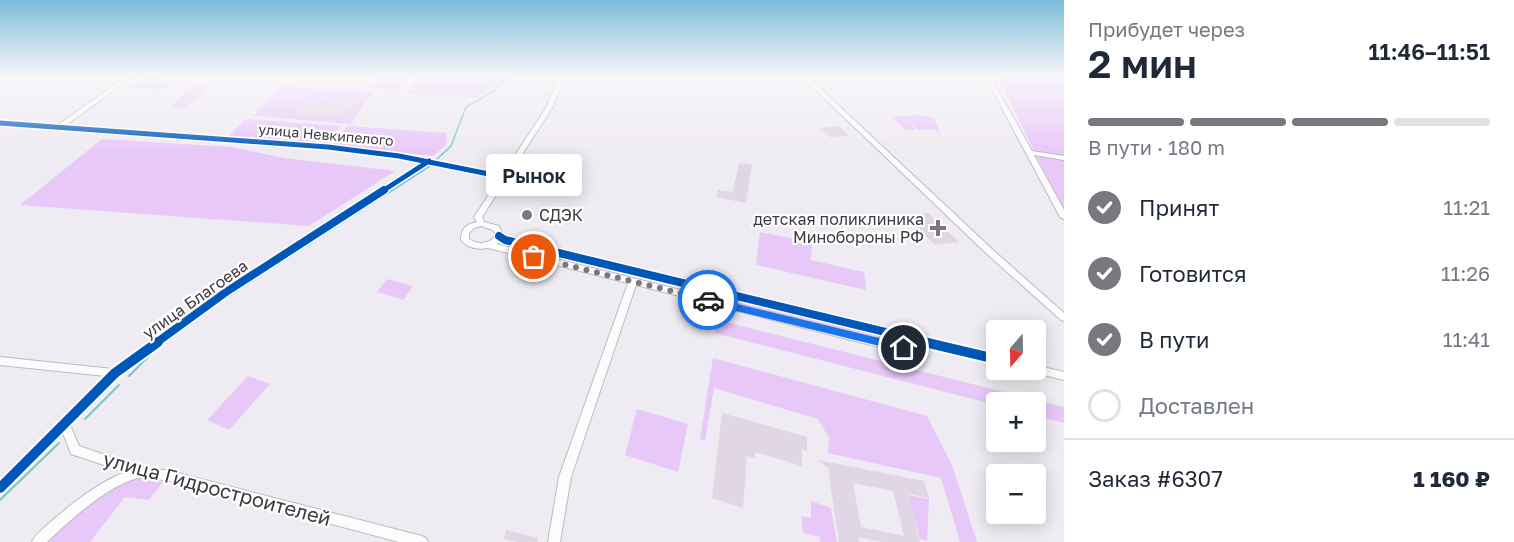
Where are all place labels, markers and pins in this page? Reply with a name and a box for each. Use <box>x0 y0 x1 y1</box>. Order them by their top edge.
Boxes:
callout: Рынок <box>486 155 582 197</box>
place label: СДЭК <box>539 205 583 225</box>
marker: СДЭК <box>520 208 534 222</box>
place label: детская поликлиника Минобороны РФ <box>753 209 924 247</box>
marker: детская поликлиника Минобороны РФ <box>929 219 947 237</box>
pin <box>508 231 559 282</box>
pin <box>878 322 929 373</box>

